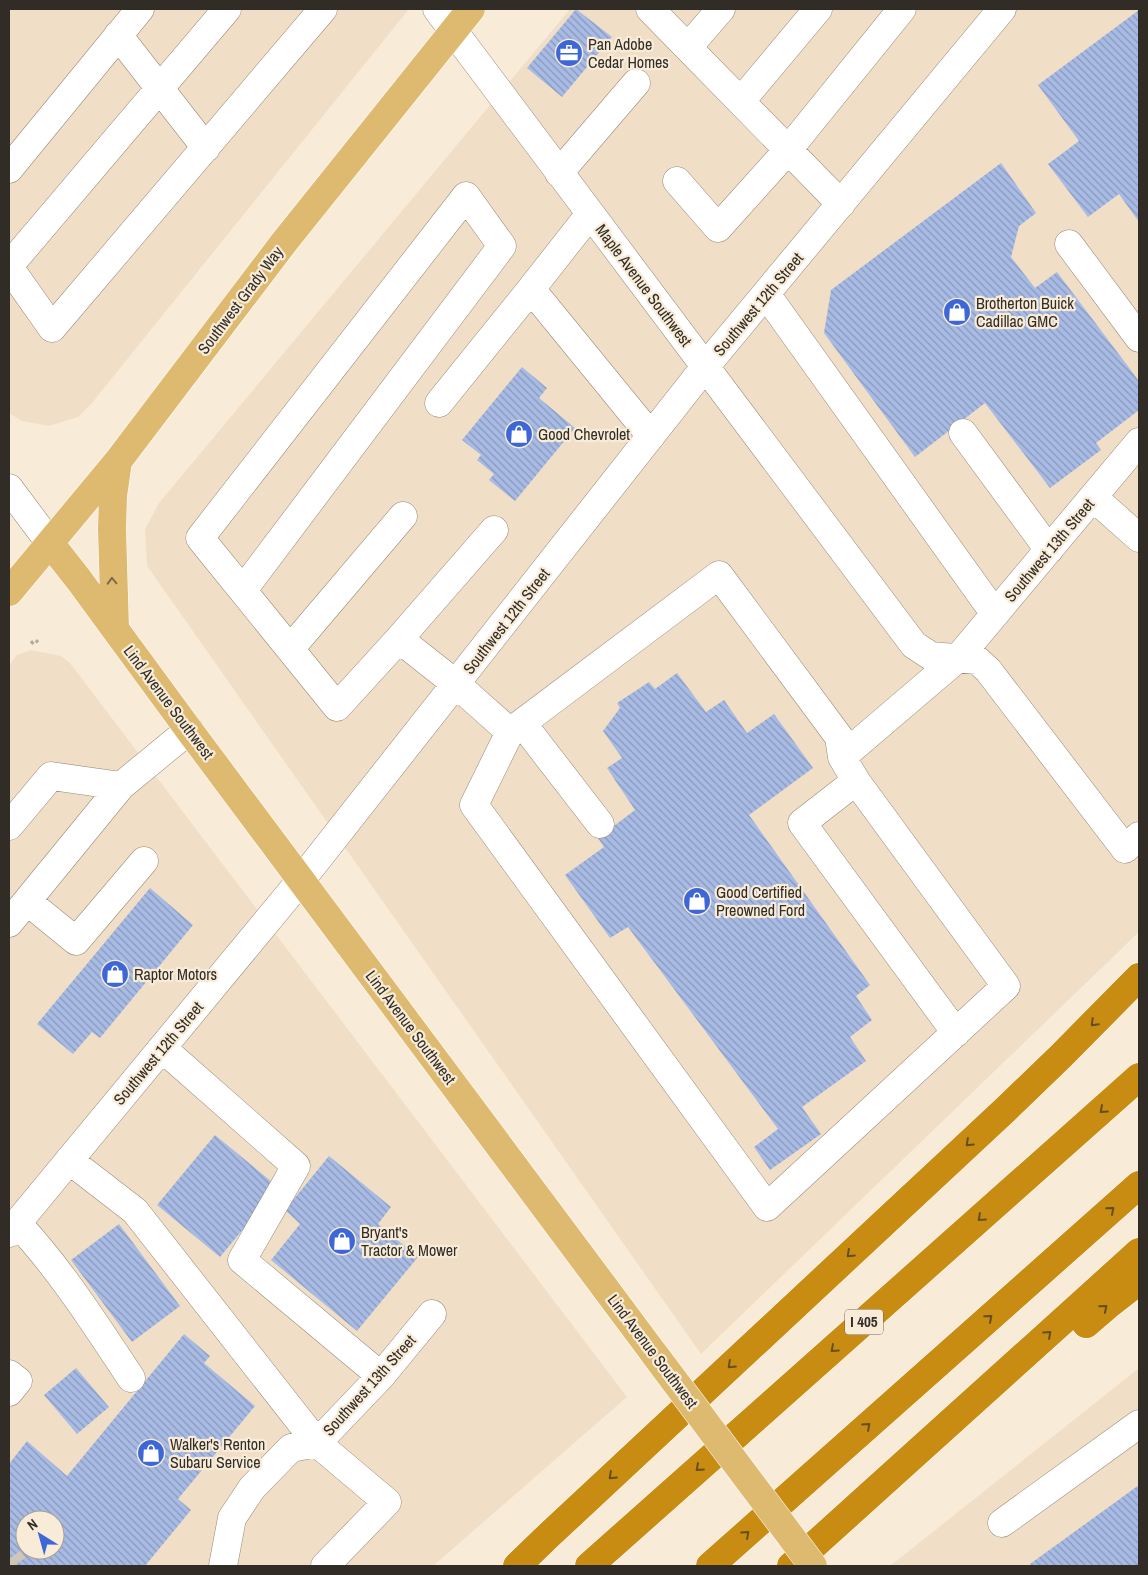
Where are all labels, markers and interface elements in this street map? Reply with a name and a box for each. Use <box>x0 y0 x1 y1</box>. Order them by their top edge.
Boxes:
place label: Pan Adobe Cedar Homes <box>588 33 669 73</box>
office icon: Pan Adobe Cedar Homes <box>554 38 584 68</box>
street label: Maple Avenue Southwest <box>591 219 697 351</box>
street label: Southwest Grady Way <box>192 241 288 359</box>
street label: Southwest 12th Street <box>708 247 808 361</box>
place label: Brotherton Buick Cadillac GMC <box>976 292 1074 332</box>
shop icon: Brotherton Buick Cadillac GMC <box>942 297 972 327</box>
shop icon: Good Chevrolet <box>504 419 534 449</box>
place label: Good Chevrolet <box>538 423 630 445</box>
street label: Southwest 13th Street <box>999 493 1099 607</box>
street label: Southwest 12th Street <box>458 563 555 679</box>
one-way arrow <box>107 577 118 585</box>
street label: Lind Avenue Southwest <box>119 640 219 764</box>
place label: Good Certified Preowned Ford <box>716 881 805 921</box>
shop icon: Good Certified Preowned Ford <box>682 886 712 916</box>
shop icon: Raptor Motors <box>100 959 130 989</box>
place label: Raptor Motors <box>134 963 217 985</box>
street label: Lind Avenue Southwest <box>361 965 461 1089</box>
street label: Southwest 12th Street <box>108 996 208 1110</box>
one-way arrow <box>1091 1017 1100 1026</box>
one-way arrow <box>1099 1104 1108 1113</box>
one-way arrow <box>965 1137 974 1146</box>
one-way arrow <box>1105 1207 1114 1216</box>
one-way arrow <box>978 1212 987 1221</box>
place label: Bryant's Tractor & Mower <box>361 1221 458 1261</box>
shop icon: Bryant's Tractor & Mower <box>327 1226 357 1256</box>
one-way arrow <box>847 1248 856 1257</box>
street label: Lind Avenue Southwest <box>603 1289 703 1413</box>
one-way arrow <box>1099 1305 1108 1314</box>
road number: I 405 <box>845 1310 883 1334</box>
one-way arrow <box>983 1315 992 1324</box>
street label: Southwest 13th Street <box>318 1329 421 1440</box>
one-way arrow <box>1042 1331 1051 1340</box>
one-way arrow <box>830 1343 839 1352</box>
one-way arrow <box>728 1359 737 1368</box>
one-way arrow <box>862 1423 871 1432</box>
place label: Walker's Renton Subaru Service <box>170 1433 265 1473</box>
shop icon: Walker's Renton Subaru Service <box>136 1438 166 1468</box>
one-way arrow <box>696 1462 705 1471</box>
one-way arrow <box>609 1470 618 1479</box>
north arrow <box>15 1510 65 1560</box>
text: N <box>23 1515 41 1534</box>
one-way arrow <box>740 1531 749 1540</box>

